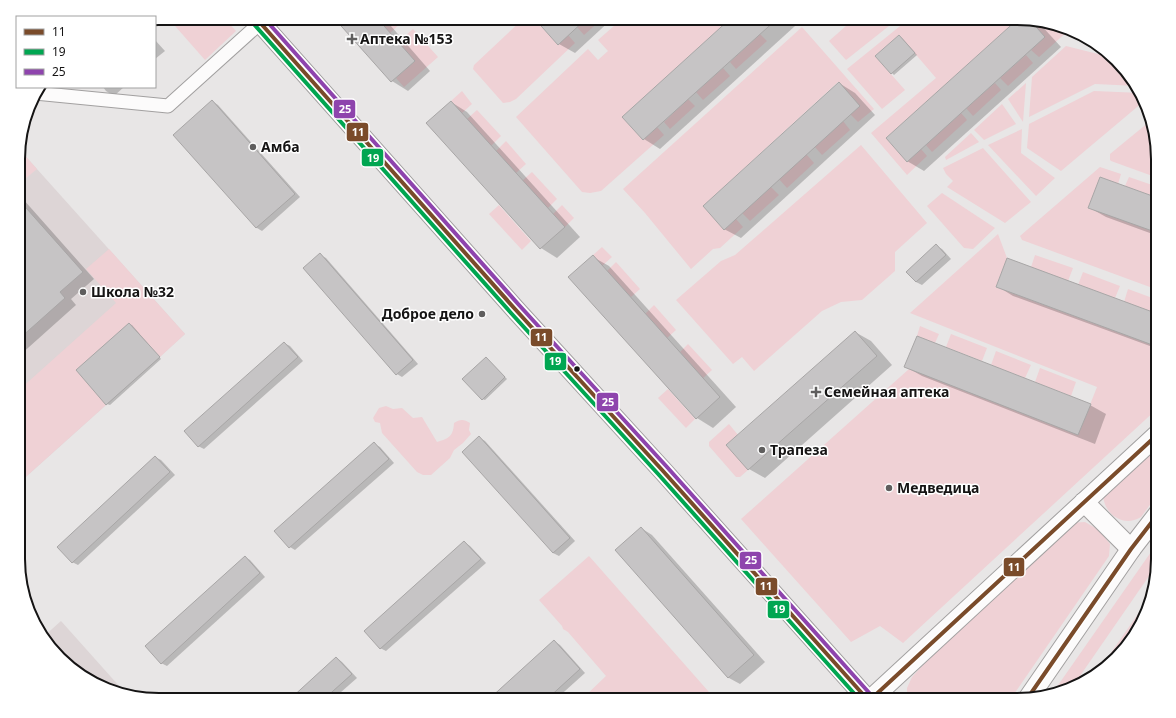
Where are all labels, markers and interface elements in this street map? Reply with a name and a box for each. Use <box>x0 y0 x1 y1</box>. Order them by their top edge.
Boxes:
legend <box>16 16 156 88</box>
text: 11 <box>52 23 66 40</box>
place label: Аптека №153 <box>360 29 453 48</box>
marker: Аптека №153 <box>347 34 357 44</box>
text: 19 <box>52 43 66 60</box>
text: 25 <box>52 63 66 80</box>
line badge: 25 <box>333 99 356 119</box>
text: 25 <box>339 101 351 116</box>
line badge: 11 <box>346 122 369 142</box>
text: 11 <box>352 124 364 139</box>
place label: Амба <box>261 137 300 156</box>
marker: Амба <box>248 142 258 152</box>
line badge: 19 <box>361 148 384 167</box>
text: 19 <box>367 150 379 165</box>
place label: Школа №32 <box>91 282 174 301</box>
marker: Школа №32 <box>78 287 88 297</box>
place label: Доброе дело <box>382 304 474 323</box>
marker: Доброе дело <box>477 309 487 319</box>
line badge: 11 <box>530 328 553 347</box>
text: 11 <box>535 329 547 344</box>
line badge: 19 <box>544 352 567 371</box>
text: 19 <box>549 353 561 368</box>
unlabelled marker <box>572 364 582 374</box>
place label: Семейная аптека <box>824 382 949 401</box>
marker: Семейная аптека <box>811 387 821 397</box>
line badge: 25 <box>596 392 619 412</box>
text: 25 <box>602 394 614 409</box>
place label: Трапеза <box>770 440 828 459</box>
marker: Трапеза <box>757 445 767 455</box>
place label: Медведица <box>897 478 979 497</box>
marker: Медведица <box>884 483 894 493</box>
line badge: 25 <box>739 551 762 570</box>
text: 25 <box>745 552 757 567</box>
line badge: 11 <box>1003 557 1025 577</box>
text: 11 <box>1008 559 1020 574</box>
line badge: 11 <box>755 577 778 596</box>
text: 11 <box>760 578 772 593</box>
line badge: 19 <box>767 600 790 619</box>
text: 19 <box>773 601 785 616</box>

